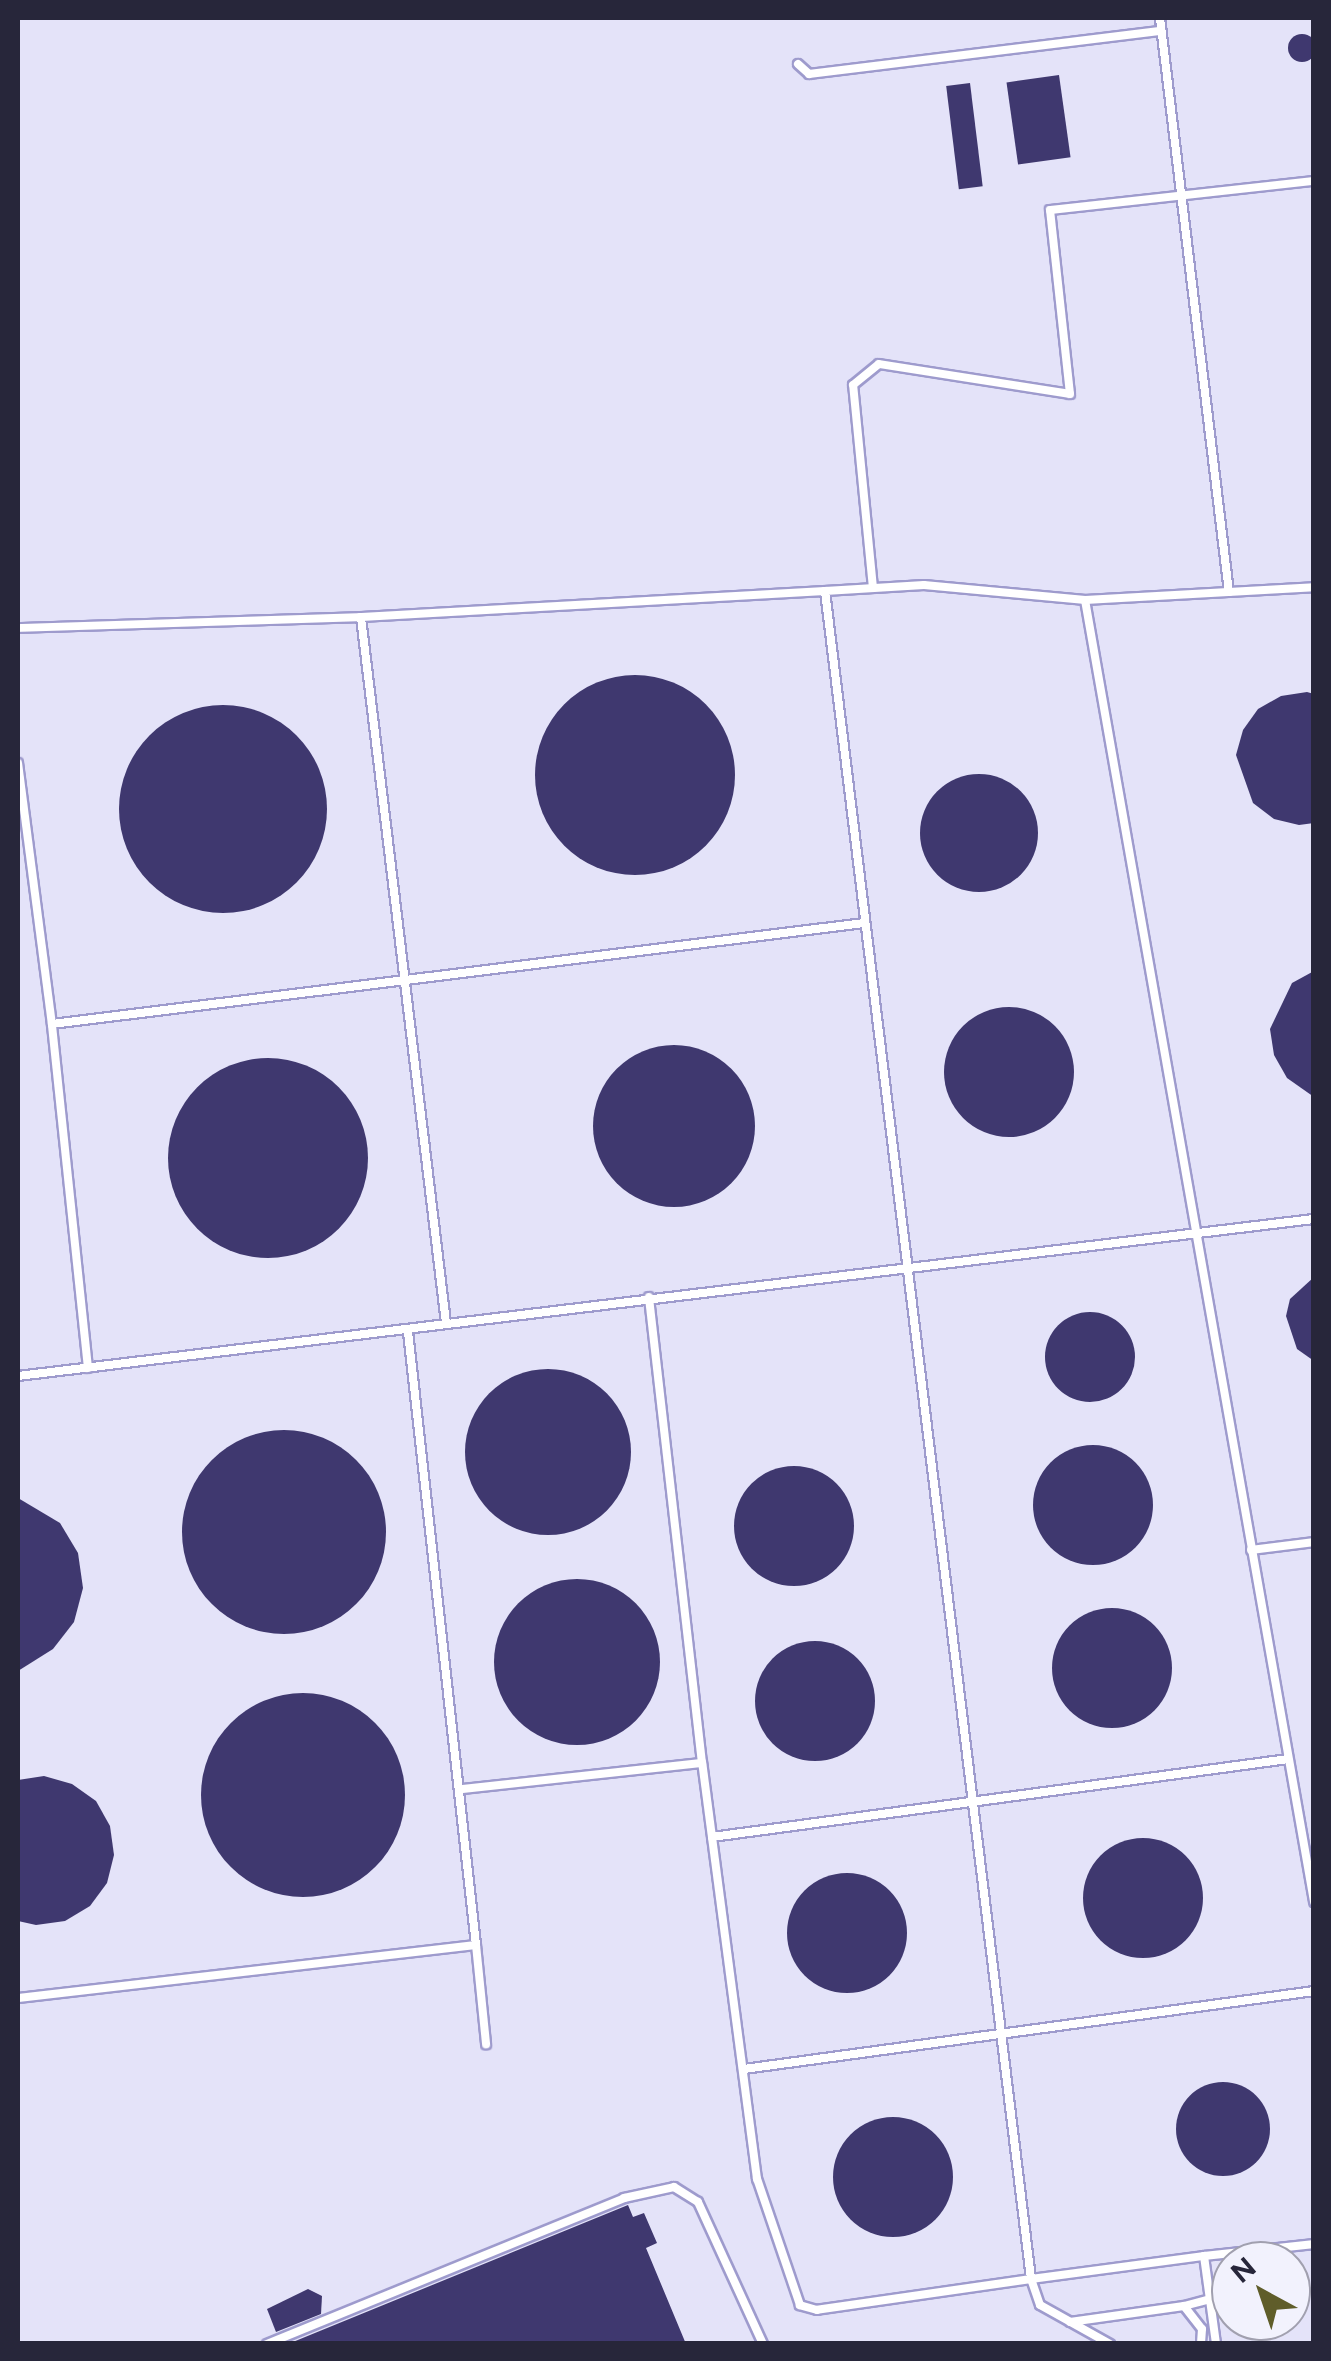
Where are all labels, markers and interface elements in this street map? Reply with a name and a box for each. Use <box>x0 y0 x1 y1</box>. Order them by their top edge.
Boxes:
north arrow <box>1211 2241 1311 2341</box>
text: N <box>1224 2250 1262 2290</box>

